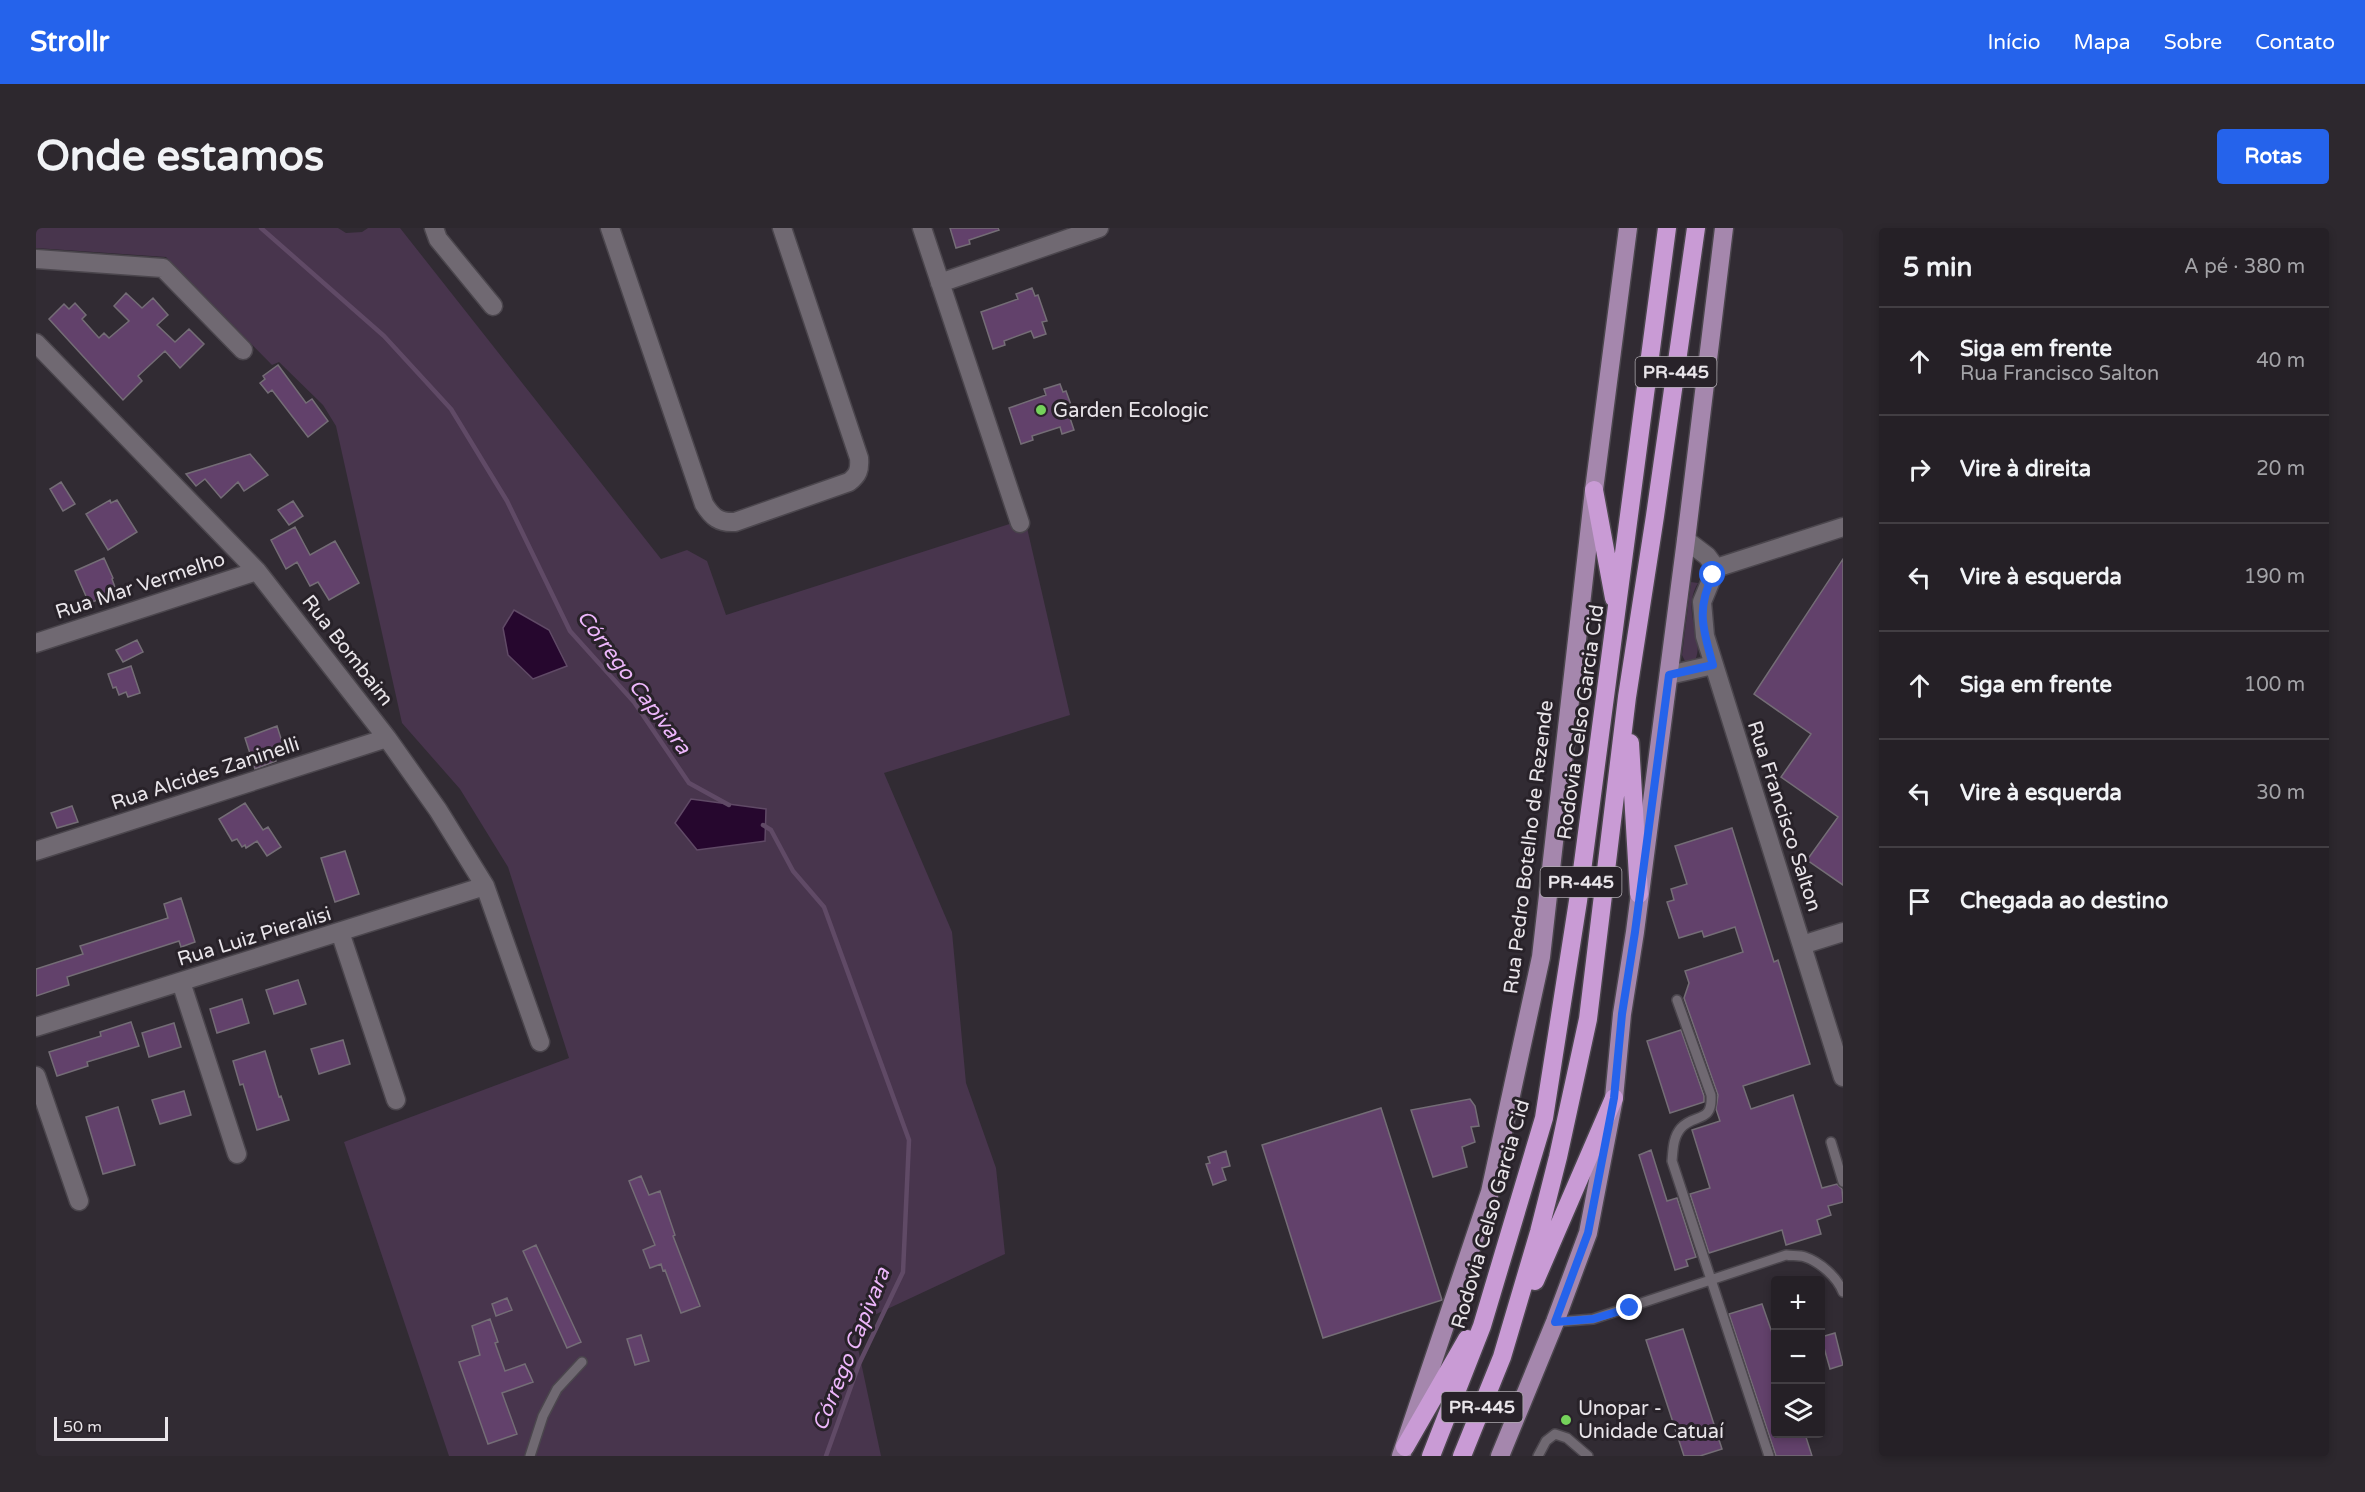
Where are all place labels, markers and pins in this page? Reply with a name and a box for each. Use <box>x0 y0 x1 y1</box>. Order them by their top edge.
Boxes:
place label: Garden Ecologic <box>1053 399 1209 423</box>
marker: Garden Ecologic <box>1034 403 1048 417</box>
place label: Unopar - Unidade Catuaí <box>1578 1397 1724 1444</box>
marker: Unopar - Unidade Catuaí <box>1559 1413 1573 1427</box>

